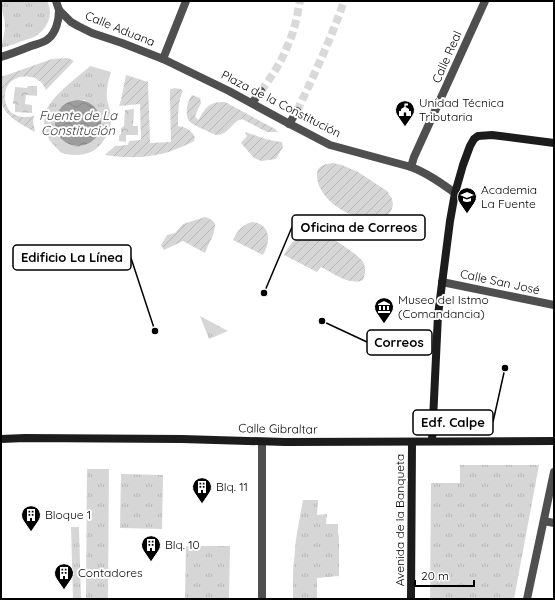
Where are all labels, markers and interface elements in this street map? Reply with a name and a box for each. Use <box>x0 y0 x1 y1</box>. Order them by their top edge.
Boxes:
street label: Calle Aduana <box>83 8 157 49</box>
street label: Calle Real <box>428 28 465 85</box>
street label: Plaza de la Constitución <box>219 67 344 140</box>
place label: Unidad Técnica Tributaria <box>419 95 504 124</box>
public building icon: Unidad Técnica Tributaria <box>394 99 416 127</box>
water label: Fuente de La Constitución <box>39 107 118 138</box>
place label: Academia La Fuente <box>481 182 537 211</box>
school or university icon: Academia La Fuente <box>456 186 478 214</box>
callout: Oficina de Correos <box>292 215 425 240</box>
text: Oficina de Correos <box>301 219 417 235</box>
callout: Edificio La Línea <box>13 245 131 270</box>
text: Edificio La Línea <box>21 249 123 265</box>
street label: Calle San José <box>459 266 542 297</box>
place label: Museo del Istmo (Comandancia) <box>398 292 489 321</box>
museum icon: Museo del Istmo (Comandancia) <box>373 296 395 324</box>
callout: Correos <box>367 330 432 355</box>
text: Correos <box>374 334 424 350</box>
callout: Edf. Calpe <box>413 410 493 435</box>
text: Edf. Calpe <box>421 414 485 430</box>
street label: Calle Gibraltar <box>238 420 318 437</box>
street label: Avenida de la Banqueta <box>392 454 407 586</box>
building icon: Blq. 11 <box>191 476 213 504</box>
place label: Blq. 11 <box>216 479 248 494</box>
building icon: Bloque 1 <box>20 504 42 532</box>
place label: Bloque 1 <box>45 507 91 522</box>
building icon: Blq. 10 <box>140 534 162 562</box>
place label: Blq. 10 <box>165 537 200 552</box>
building icon: Contadores <box>53 562 75 590</box>
scale bar <box>415 562 474 588</box>
place label: Contadores <box>78 565 143 580</box>
text: 20 m <box>421 568 449 583</box>

